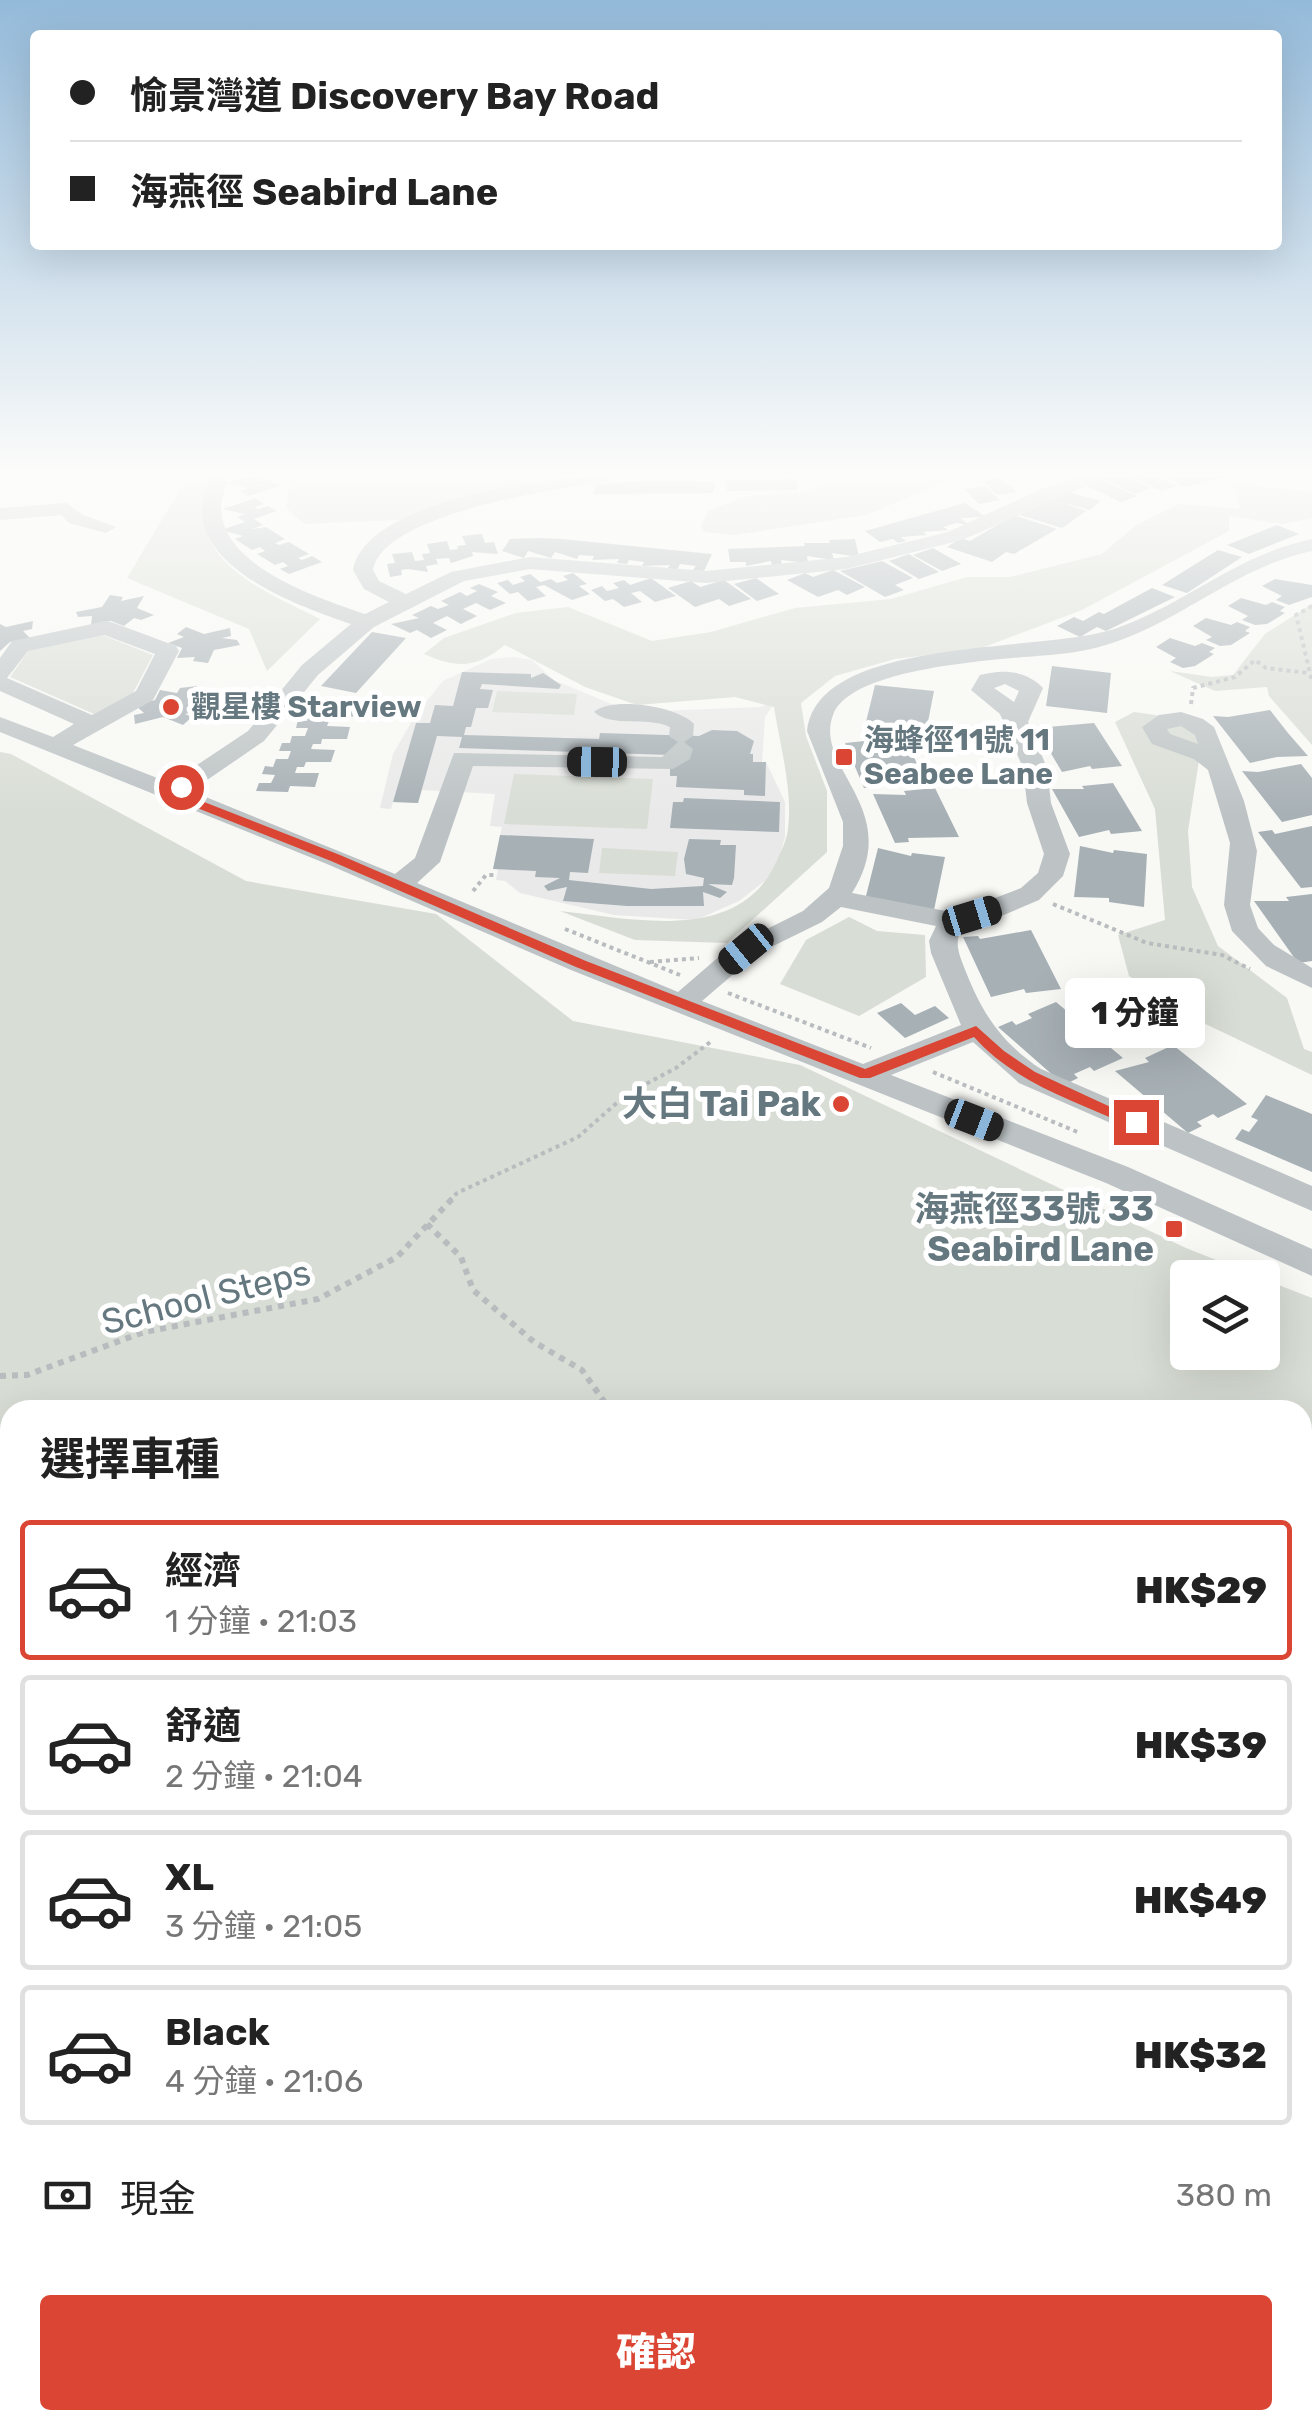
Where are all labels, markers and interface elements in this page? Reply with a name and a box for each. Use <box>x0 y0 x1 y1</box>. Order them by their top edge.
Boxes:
text: 愉景灣道 Discovery Bay Road <box>130 73 660 119</box>
text: 海燕徑 Seabird Lane <box>130 169 498 215</box>
place label: 觀星樓 Starview <box>191 689 422 725</box>
marker: 觀星樓 Starview <box>160 696 182 718</box>
place label: 海蜂徑11號 11 Seabee Lane <box>864 722 1053 792</box>
car <box>567 746 627 778</box>
marker: 海蜂徑11號 11 Seabee Lane <box>833 746 855 768</box>
route start <box>159 765 204 810</box>
car <box>939 893 1005 939</box>
car <box>713 918 779 980</box>
callout: 1 分鐘 <box>1066 977 1206 1047</box>
text: 1 分鐘 <box>1091 994 1179 1032</box>
place label: 大白 Tai Pak <box>622 1083 822 1125</box>
marker: 大白 Tai Pak <box>830 1093 852 1115</box>
car <box>941 1095 1007 1145</box>
route end <box>1114 1100 1159 1145</box>
place label: 海燕徑33號 33 Seabird Lane <box>914 1188 1154 1270</box>
marker: 海燕徑33號 33 Seabird Lane <box>1163 1218 1185 1240</box>
street label: School Steps <box>97 1251 315 1343</box>
map controls <box>1170 1260 1280 1370</box>
button: layers <box>1170 1260 1280 1370</box>
text: 選擇車種 <box>40 1433 220 1486</box>
icon: car <box>45 1545 135 1635</box>
text: 經濟 <box>165 1548 241 1594</box>
text: HK$29 <box>1135 1567 1267 1613</box>
text: 1 分鐘 · 21:03 <box>165 1602 357 1640</box>
icon: car <box>45 1700 135 1790</box>
text: 舒適 <box>165 1703 241 1749</box>
text: HK$39 <box>1135 1722 1267 1768</box>
text: 2 分鐘 · 21:04 <box>165 1757 363 1795</box>
text: XL <box>165 1854 214 1900</box>
icon: car <box>45 1855 135 1945</box>
text: HK$49 <box>1134 1877 1267 1923</box>
text: 3 分鐘 · 21:05 <box>165 1907 362 1945</box>
text: Black <box>165 2009 270 2055</box>
icon: car <box>45 2010 135 2100</box>
text: HK$32 <box>1134 2032 1267 2078</box>
text: 4 分鐘 · 21:06 <box>165 2062 363 2100</box>
icon: cash <box>40 2168 95 2223</box>
text: 現金 <box>120 2176 196 2222</box>
text: 380 m <box>1176 2176 1272 2214</box>
button: 確認 <box>40 2295 1272 2410</box>

